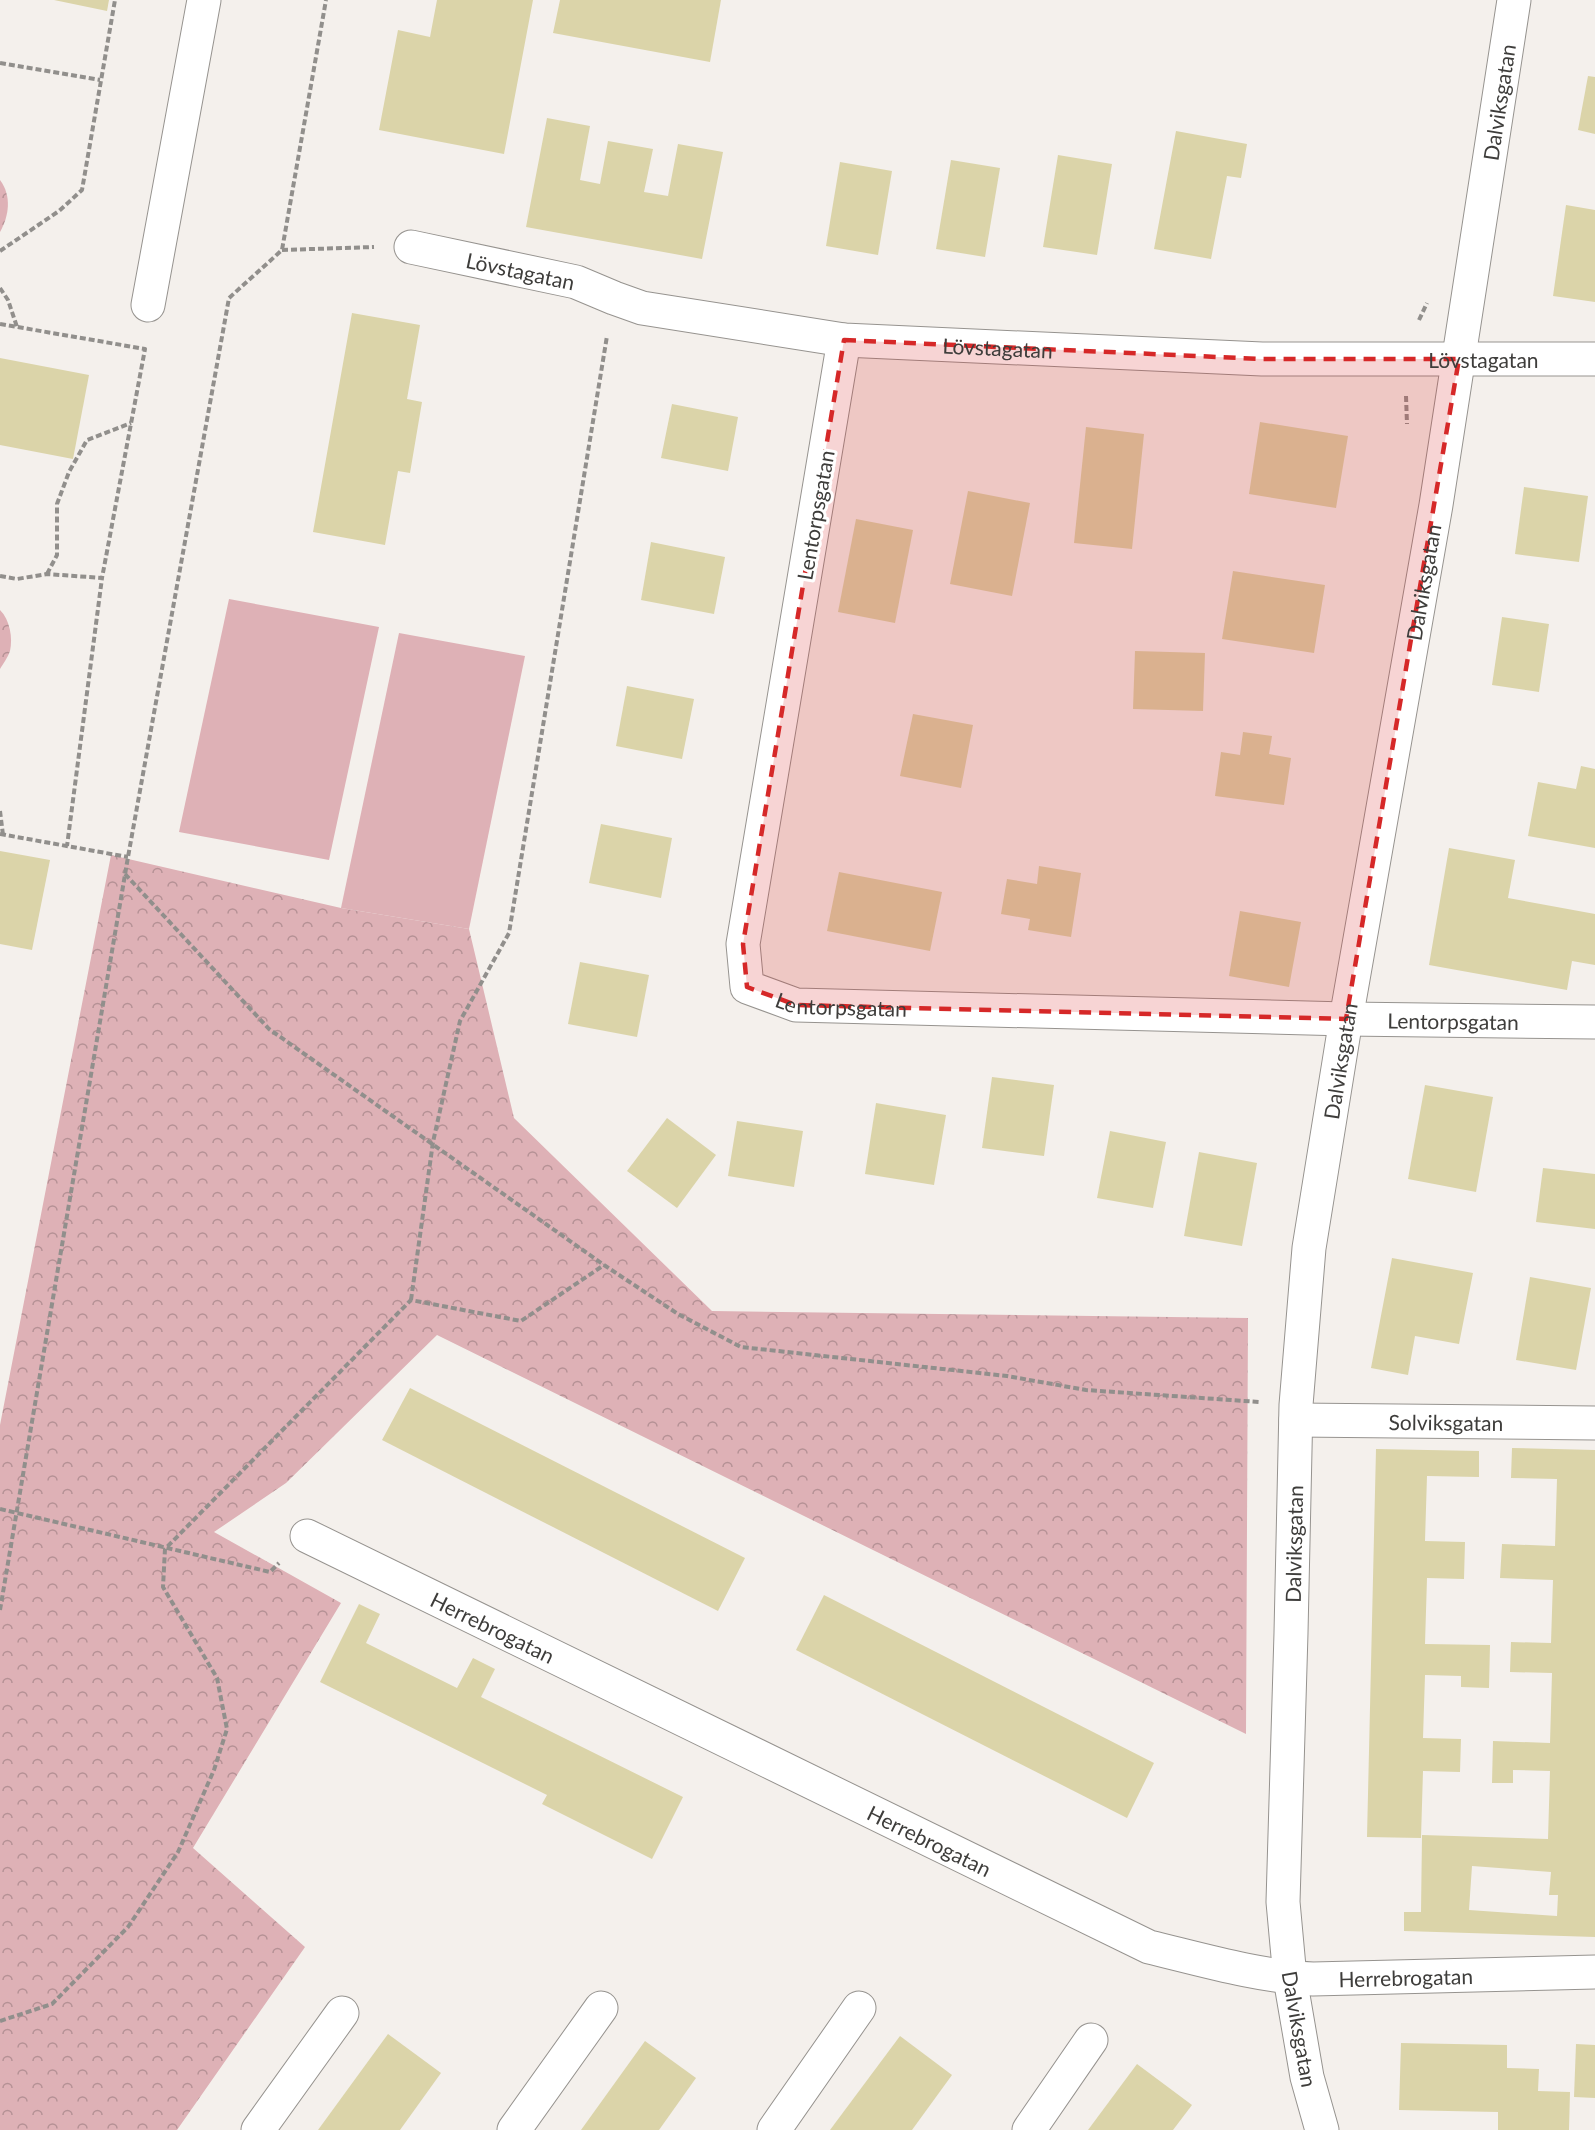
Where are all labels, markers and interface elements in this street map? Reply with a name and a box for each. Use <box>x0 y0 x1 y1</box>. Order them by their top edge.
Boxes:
street label: Dalviksgatan <box>1477 42 1520 162</box>
street label: Lövstagatan <box>464 247 577 294</box>
street label: Lövstagatan <box>942 332 1053 362</box>
street label: Lövstagatan <box>1428 347 1539 372</box>
street label: Lentorpsgatan <box>791 448 839 582</box>
street label: Dalviksgatan <box>1400 522 1445 642</box>
street label: Lentorpsgatan <box>772 986 907 1020</box>
street label: Dalviksgatan <box>1317 1001 1361 1121</box>
street label: Lentorpsgatan <box>1387 1007 1519 1034</box>
street label: Solviksgatan <box>1388 1408 1503 1435</box>
street label: Dalviksgatan <box>1279 1485 1307 1603</box>
street label: Herrebrogatan <box>427 1586 559 1668</box>
street label: Herrebrogatan <box>864 1799 996 1881</box>
street label: Herrebrogatan <box>1338 1963 1473 1991</box>
street label: Dalviksgatan <box>1277 1969 1323 2089</box>

